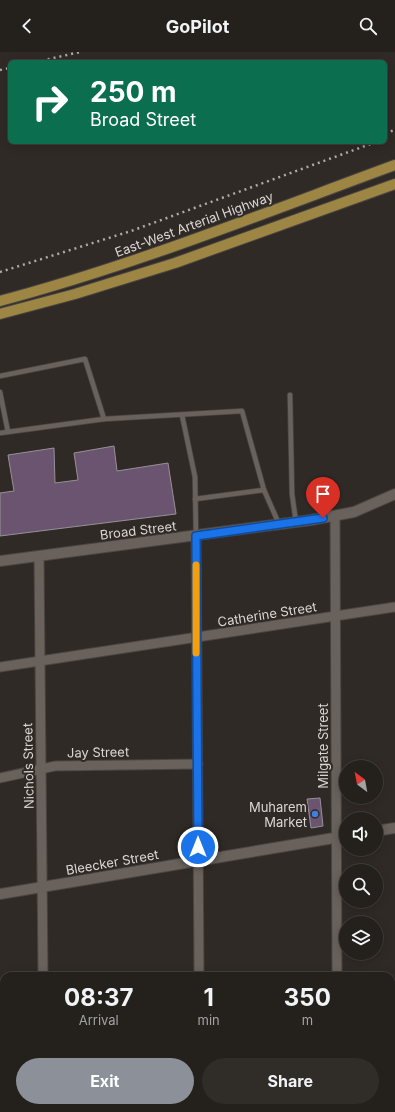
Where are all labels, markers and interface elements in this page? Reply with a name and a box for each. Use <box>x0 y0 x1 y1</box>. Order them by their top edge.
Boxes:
icon: back <box>16 15 38 37</box>
icon: search <box>357 15 379 37</box>
text: GoPilot <box>166 16 229 37</box>
text: 250 m <box>90 75 177 109</box>
icon: right <box>24 76 76 128</box>
text: Broad Street <box>90 109 196 130</box>
street label: East-West Arterial Highway <box>113 188 275 260</box>
pin <box>306 477 340 518</box>
icon: arrive <box>312 483 334 505</box>
street label: Broad Street <box>99 517 177 543</box>
street label: Catherine Street <box>216 598 318 630</box>
street label: Milgate Street <box>315 703 331 789</box>
street label: Nichols Street <box>19 723 37 809</box>
street label: Jay Street <box>67 743 129 761</box>
north arrow <box>339 760 383 804</box>
map controls <box>339 760 383 960</box>
place label: Muharem Market <box>249 799 307 830</box>
marker: Muharem Market <box>310 809 320 819</box>
button: sound <box>339 812 383 856</box>
position arrow <box>177 826 219 868</box>
street label: Bleecker Street <box>64 846 160 878</box>
button: search <box>339 864 383 908</box>
button: layers <box>339 916 383 960</box>
text: 08:37 <box>64 983 133 1012</box>
text: 1 <box>203 983 214 1012</box>
text: 350 <box>284 983 331 1012</box>
text: Arrival <box>79 1012 119 1028</box>
text: min <box>198 1012 220 1028</box>
text: m <box>302 1012 313 1028</box>
button: Exit <box>16 1058 194 1104</box>
button: Share <box>202 1058 379 1104</box>

